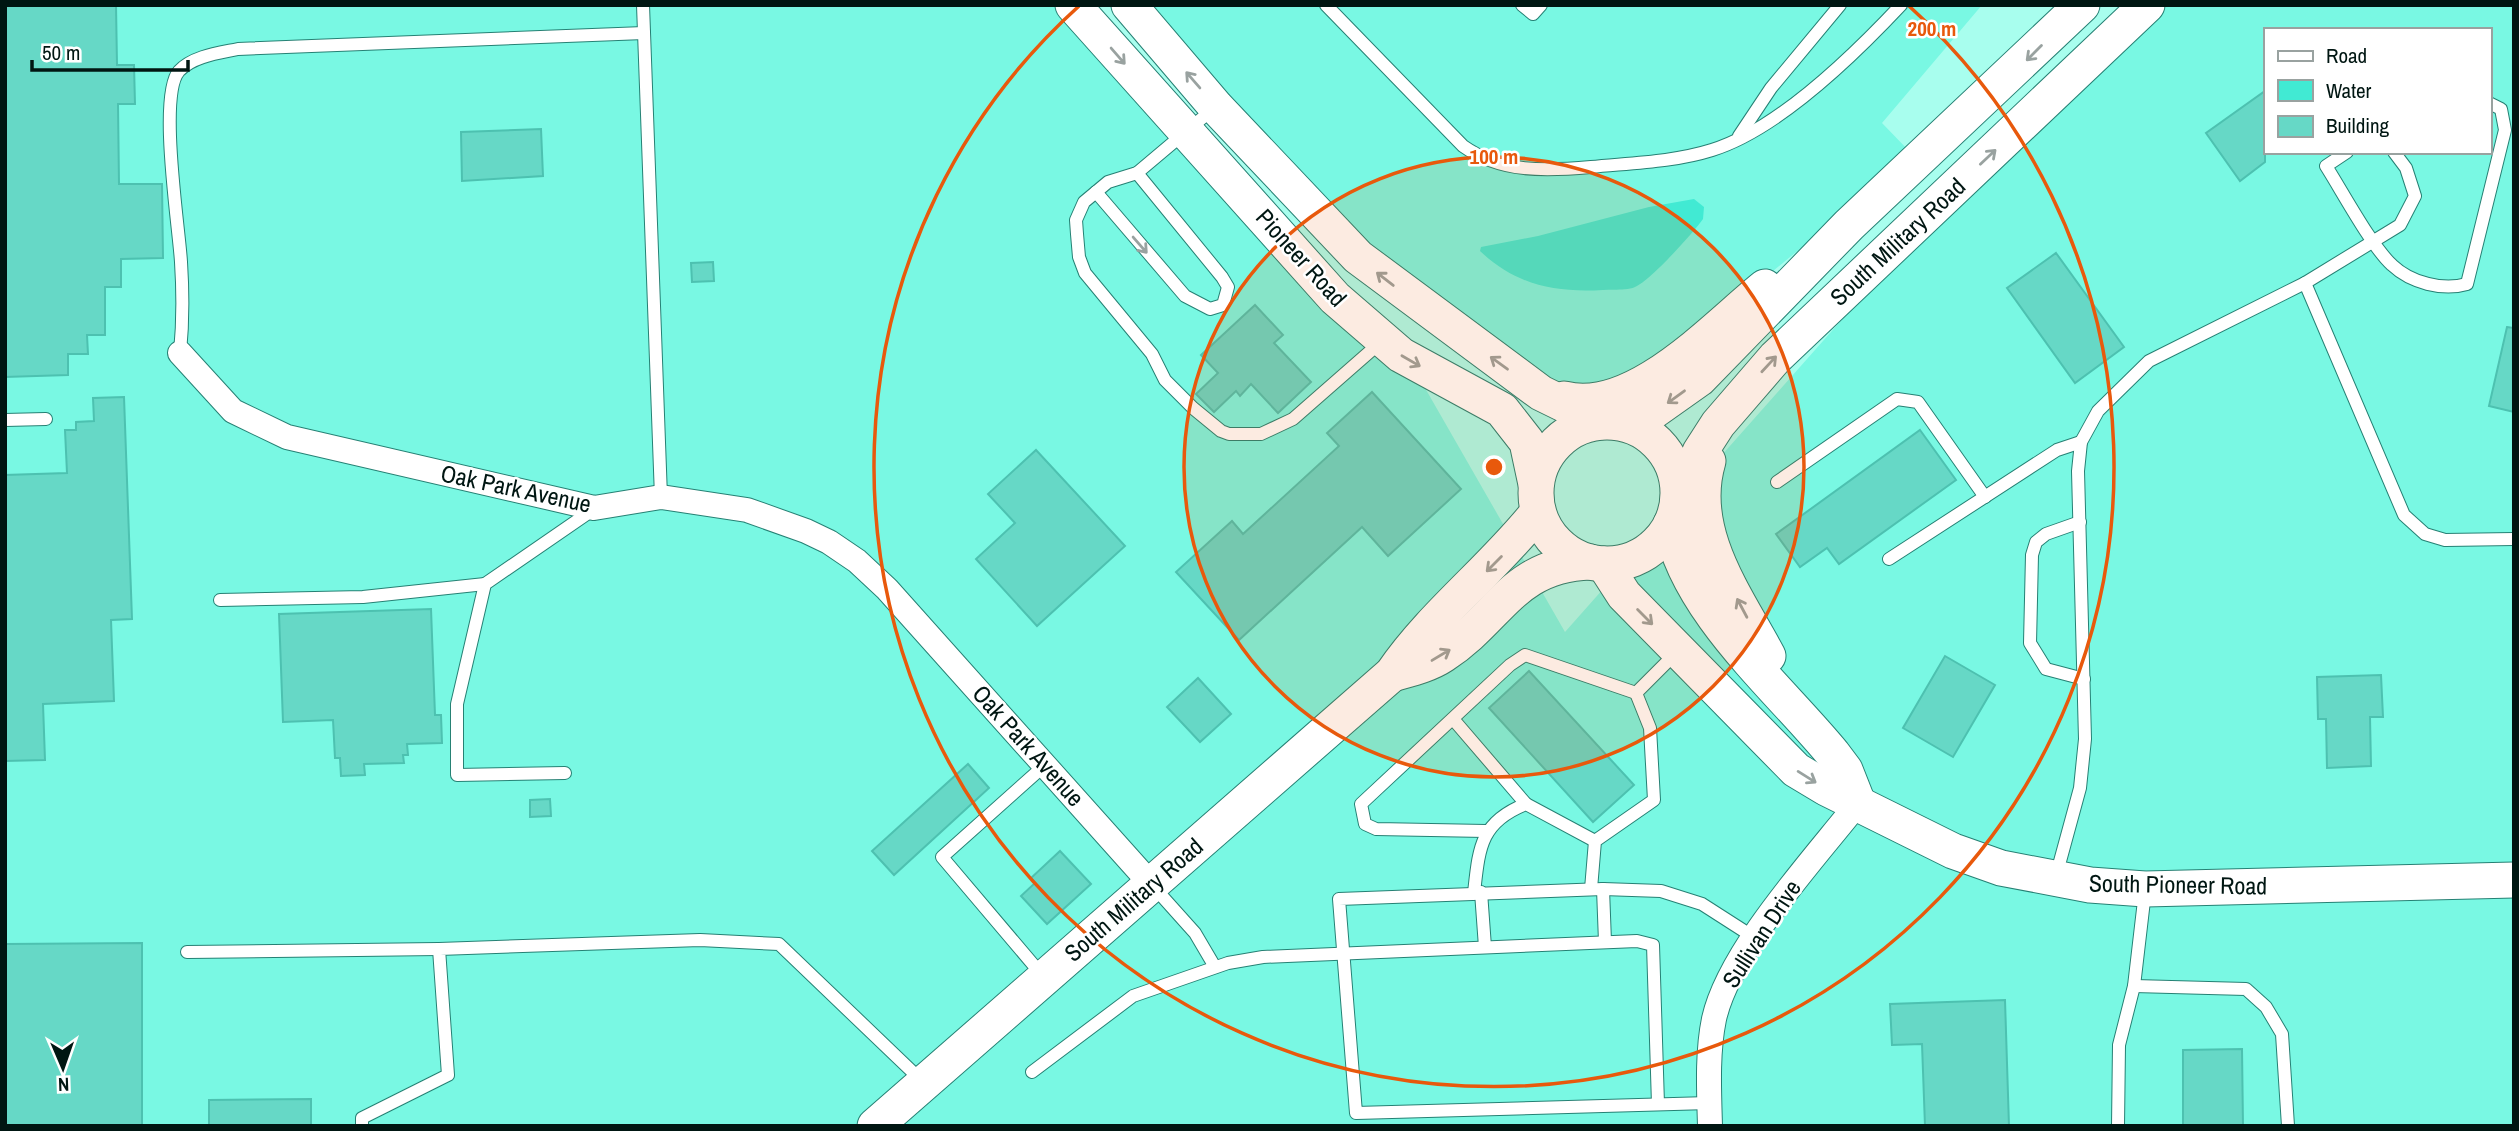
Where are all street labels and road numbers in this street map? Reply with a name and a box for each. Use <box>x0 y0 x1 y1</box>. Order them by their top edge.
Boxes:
street label: South Military Road <box>1823 170 1972 312</box>
street label: Pioneer Road <box>1249 201 1354 313</box>
street label: Oak Park Avenue <box>438 456 594 520</box>
street label: Oak Park Avenue <box>966 678 1092 813</box>
street label: South Military Road <box>1057 830 1209 968</box>
street label: South Pioneer Road <box>2089 866 2267 902</box>
street label: Sullivan Drive <box>1714 873 1808 994</box>

